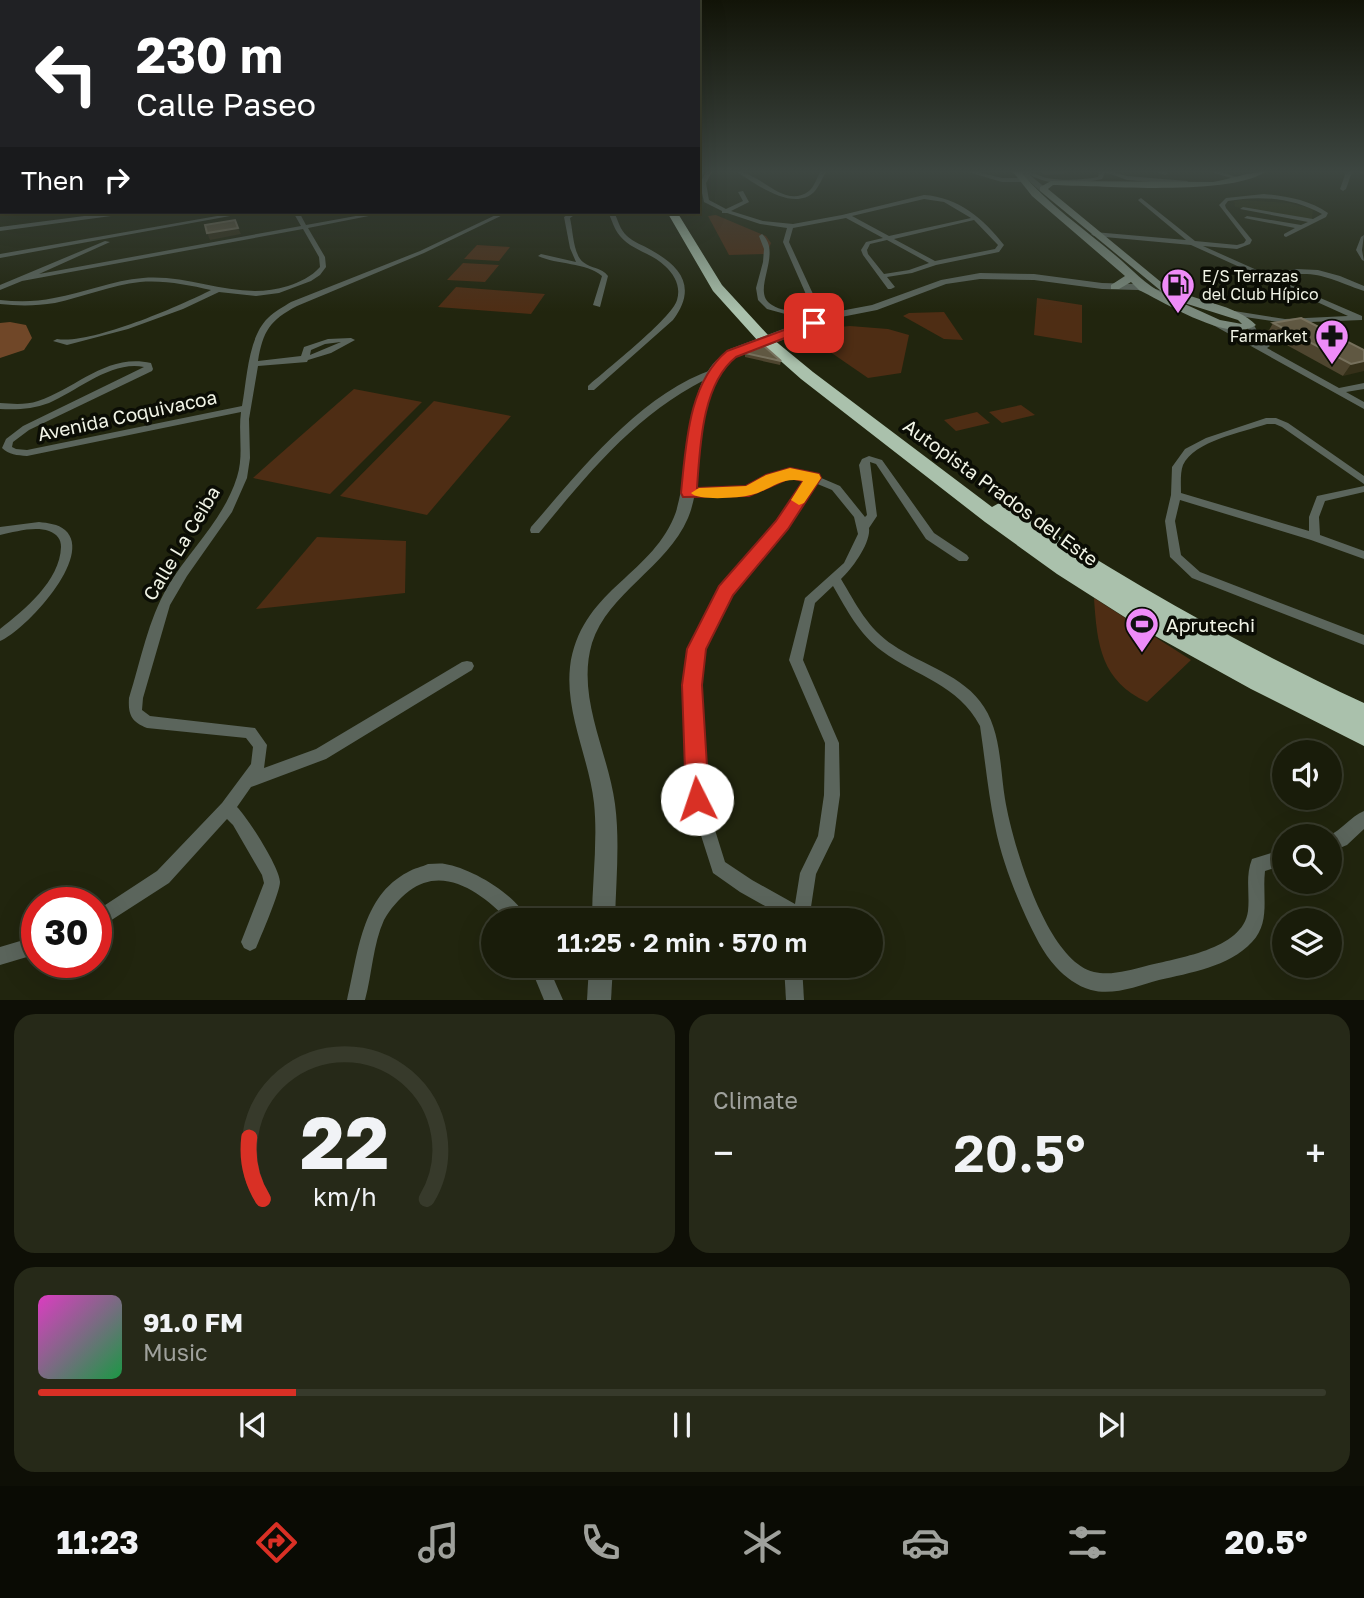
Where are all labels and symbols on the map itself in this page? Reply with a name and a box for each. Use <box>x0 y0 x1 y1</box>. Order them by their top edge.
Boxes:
fuel station icon: E/S Terrazas del Club Hípico <box>1159 266 1197 315</box>
place label: E/S Terrazas del Club Hípico <box>1202 266 1319 304</box>
pin <box>784 293 844 353</box>
pharmacy icon: Farmarket <box>1313 317 1351 366</box>
place label: Farmarket <box>1230 326 1308 346</box>
street label: Avenida Coquivacoa <box>35 385 219 445</box>
street label: Autopista Prados del Este <box>899 414 1103 570</box>
street label: Calle La Ceiba <box>138 482 224 604</box>
sports icon: Aprutechi <box>1123 605 1161 654</box>
place label: Aprutechi <box>1166 613 1255 636</box>
position arrow <box>660 762 734 836</box>
speed limit sign: 30 <box>21 887 112 978</box>

